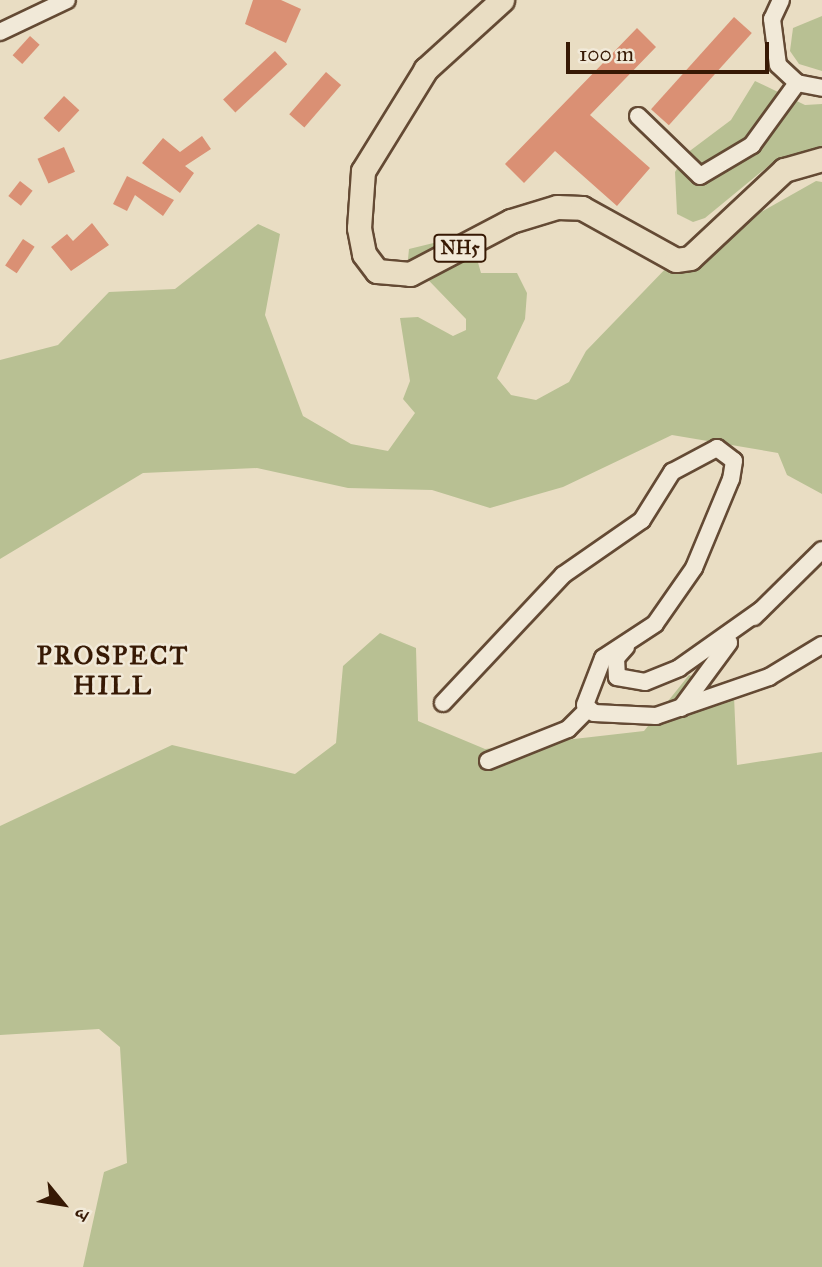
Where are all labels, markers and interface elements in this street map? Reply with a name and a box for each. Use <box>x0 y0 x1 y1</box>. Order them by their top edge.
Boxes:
scale bar <box>570 28 773 72</box>
text: 100 m <box>579 41 634 67</box>
road number: NH5 <box>432 234 488 262</box>
district label: PROSPECT HILL <box>38 640 188 702</box>
north arrow <box>28 1169 98 1239</box>
text: उ <box>69 1205 94 1225</box>

